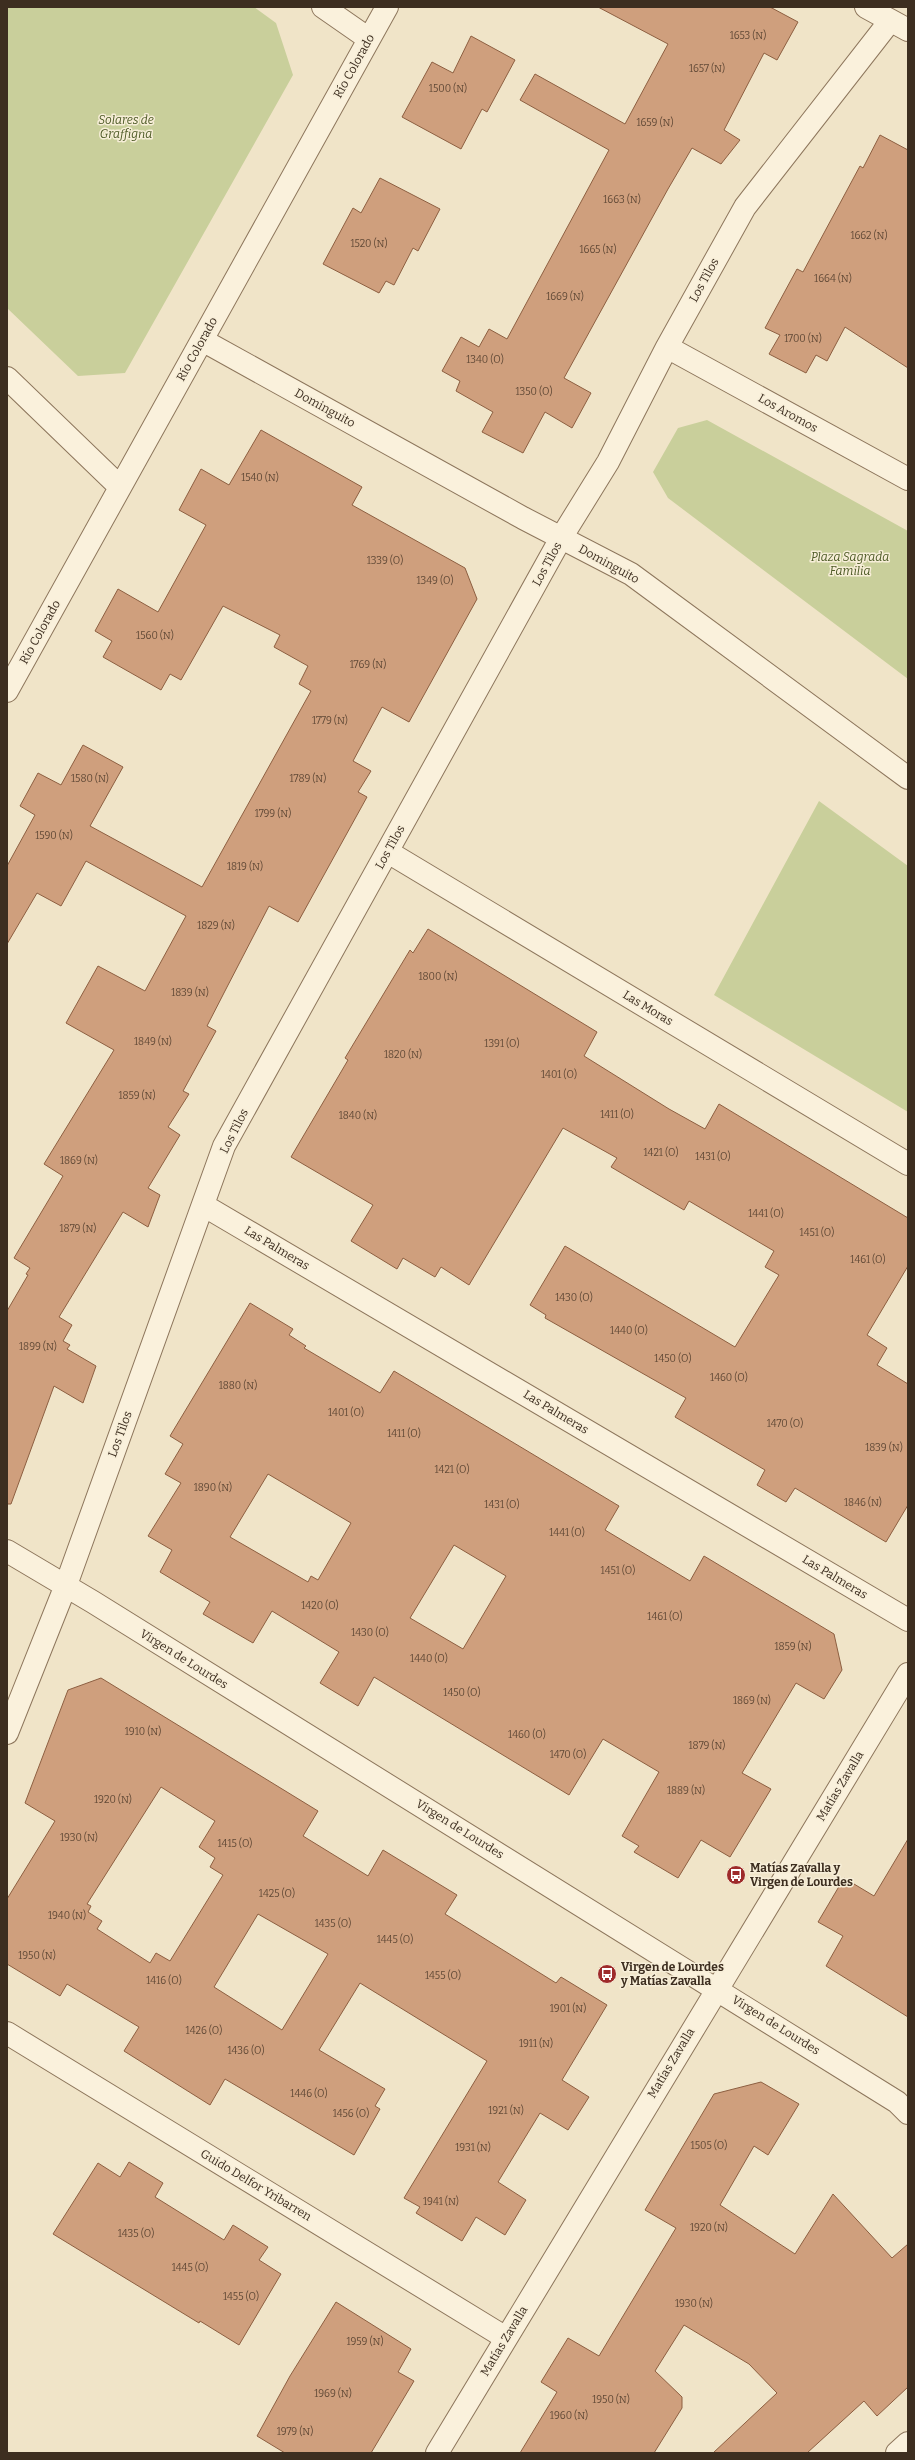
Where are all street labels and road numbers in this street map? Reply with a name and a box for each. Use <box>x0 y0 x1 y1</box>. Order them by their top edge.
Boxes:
street label: Río Colorado <box>331 32 377 100</box>
street label: Los Tilos <box>686 255 722 304</box>
street label: Río Colorado <box>174 315 220 383</box>
street label: Dominguito <box>292 386 358 430</box>
street label: Los Aromos <box>756 391 820 435</box>
street label: Los Tilos <box>529 539 565 588</box>
street label: Dominguito <box>576 542 642 586</box>
street label: Río Colorado <box>17 598 63 666</box>
street label: Los Tilos <box>372 822 408 871</box>
street label: Las Moras <box>620 988 676 1029</box>
street label: Los Tilos <box>217 1106 251 1156</box>
street label: Las Palmeras <box>242 1223 312 1273</box>
street label: Las Palmeras <box>521 1387 591 1437</box>
street label: Los Tilos <box>105 1409 135 1459</box>
street label: Las Palmeras <box>800 1552 870 1602</box>
street label: Virgen de Lourdes <box>138 1626 231 1692</box>
street label: Matías Zavalla <box>814 1748 867 1824</box>
street label: Virgen de Lourdes <box>414 1796 507 1862</box>
street label: Virgen de Lourdes <box>730 1992 823 2058</box>
street label: Matías Zavalla <box>645 2025 698 2101</box>
street label: Guido Delfor Yribarren <box>198 2146 314 2224</box>
street label: Matías Zavalla <box>478 2303 531 2379</box>

